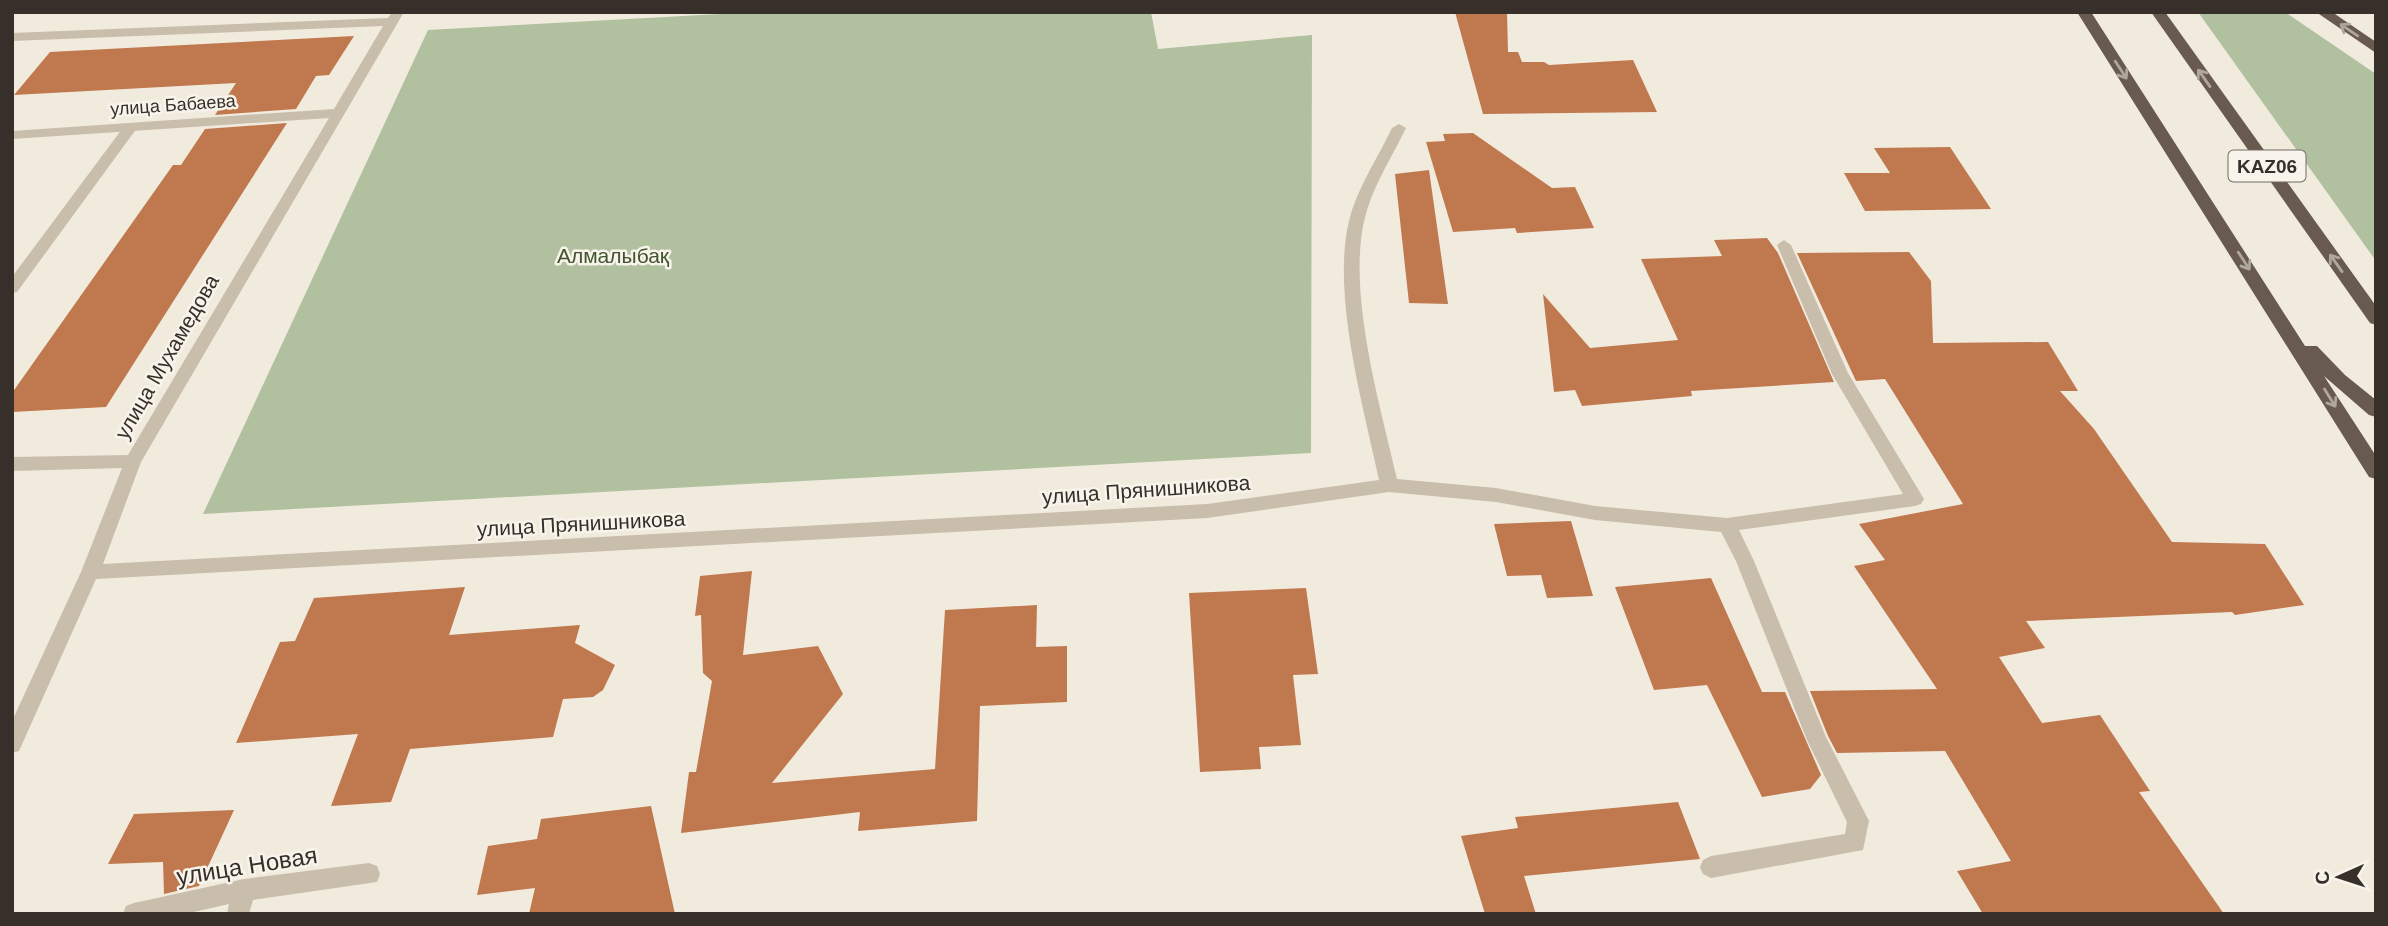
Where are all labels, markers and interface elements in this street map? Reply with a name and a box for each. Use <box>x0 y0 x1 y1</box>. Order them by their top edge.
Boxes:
one-way arrow <box>2340 23 2359 37</box>
one-way arrow <box>2115 59 2129 79</box>
one-way arrow <box>2197 69 2211 88</box>
street label: улица Бабаева <box>110 91 237 119</box>
road number: KАZ06 <box>2228 150 2306 182</box>
park label: Алмалыбақ <box>557 244 670 267</box>
one-way arrow <box>2237 251 2252 270</box>
one-way arrow <box>2329 254 2343 273</box>
street label: улица Мухамедова <box>110 270 223 443</box>
one-way arrow <box>2323 388 2338 407</box>
street label: улица Прянишникова <box>1041 471 1251 508</box>
street label: улица Прянишникова <box>476 507 686 540</box>
street label: улица Новая <box>175 841 319 890</box>
north arrow <box>2304 842 2374 912</box>
text: С <box>2312 870 2333 885</box>

